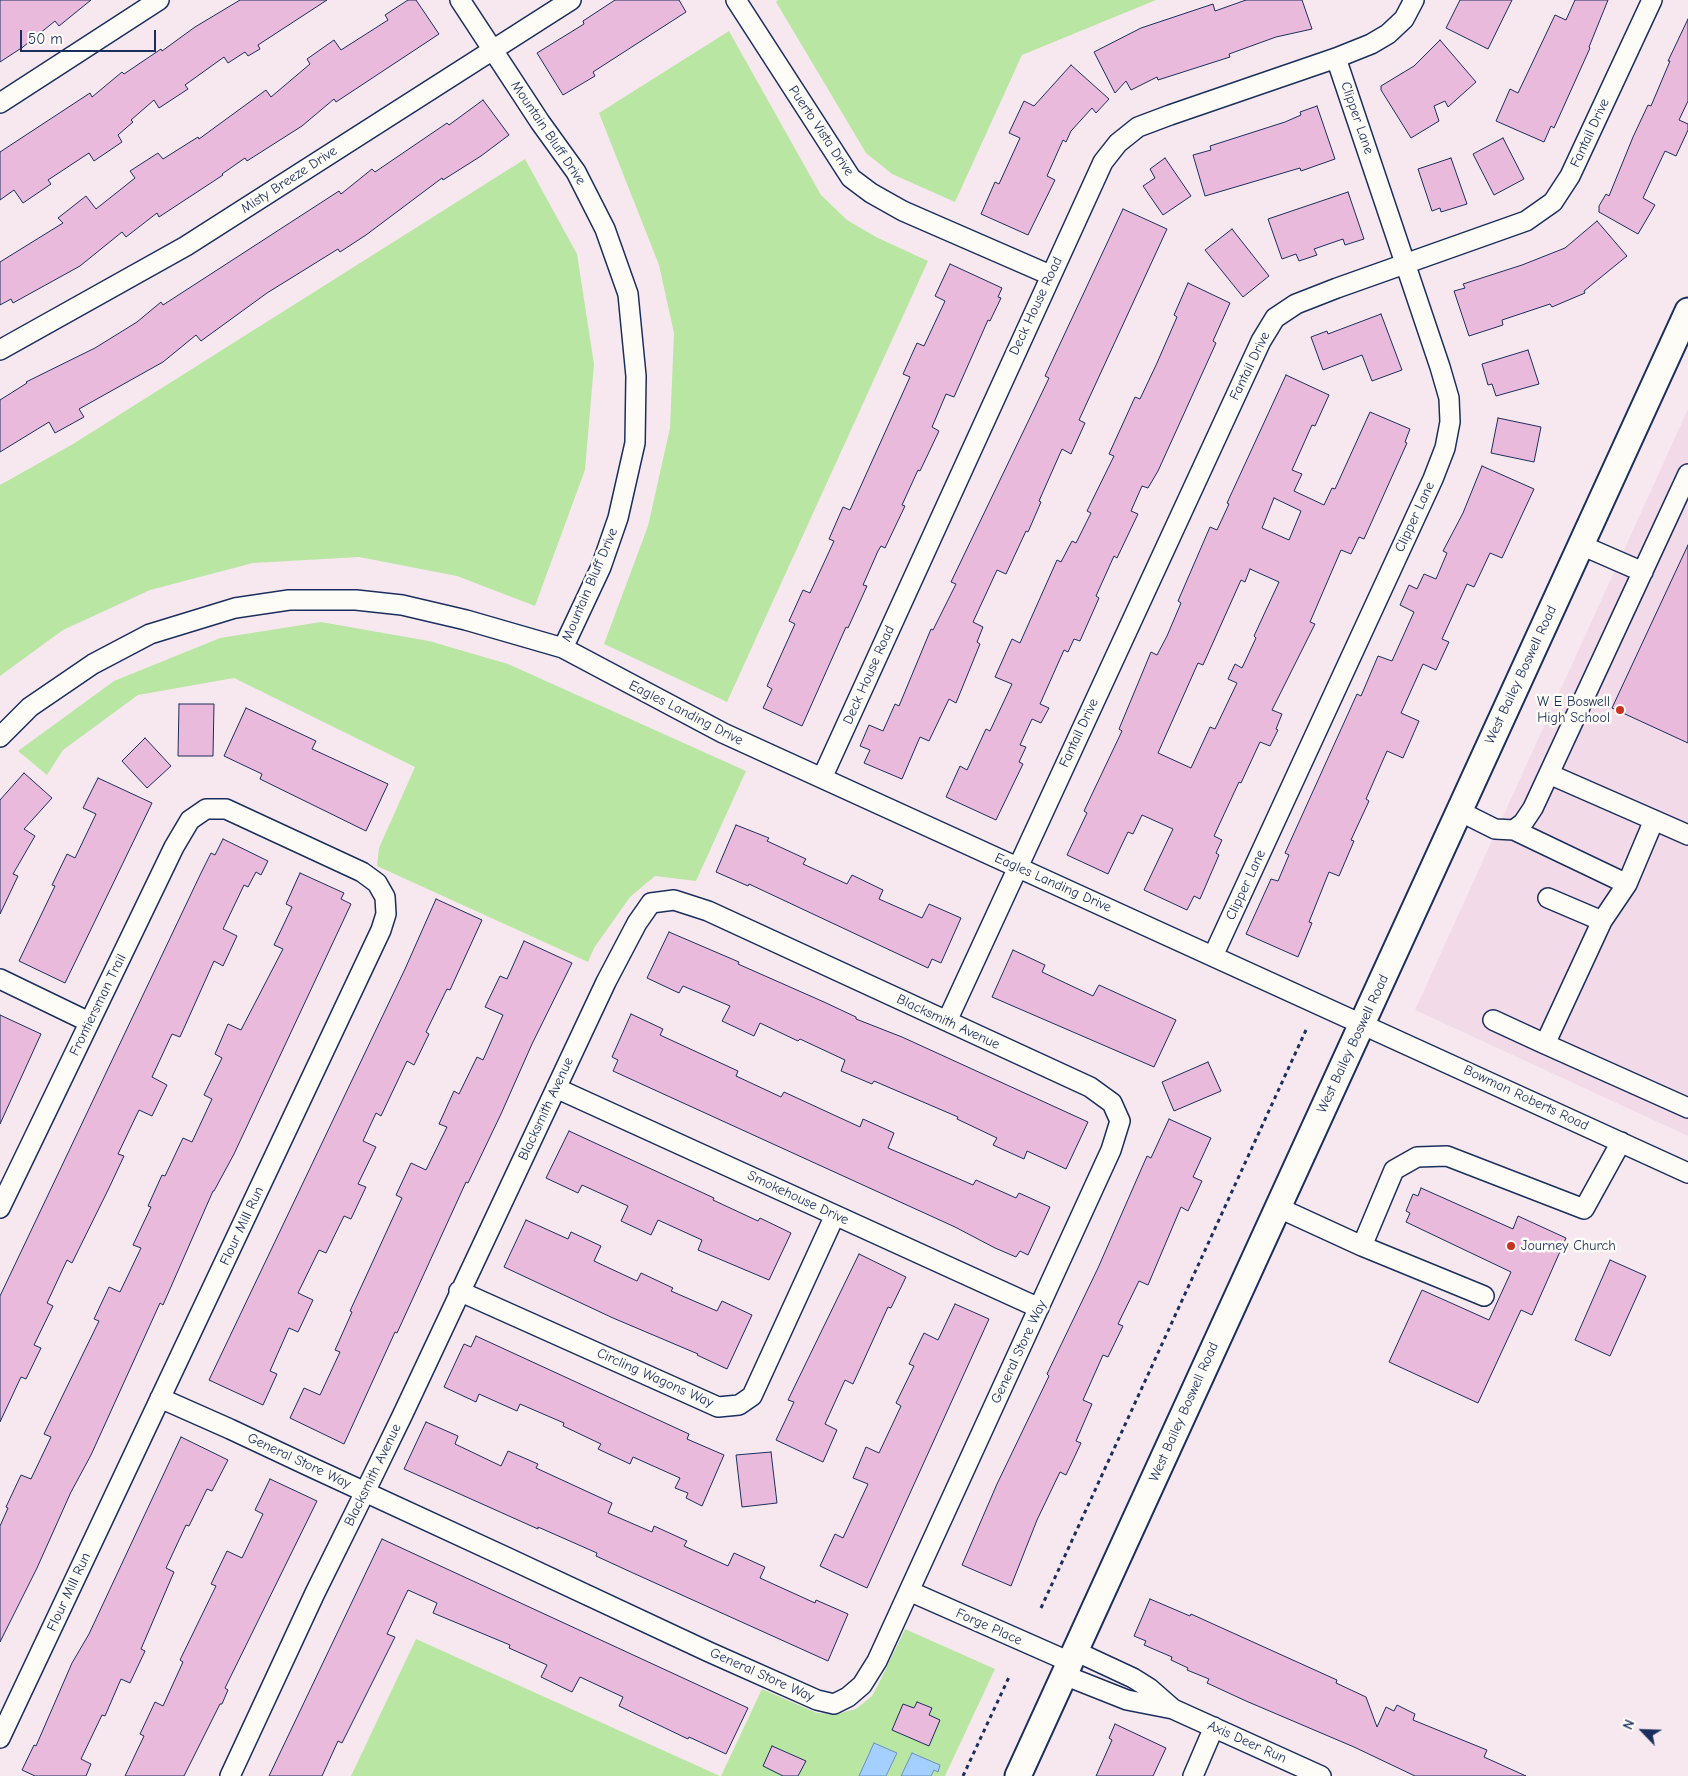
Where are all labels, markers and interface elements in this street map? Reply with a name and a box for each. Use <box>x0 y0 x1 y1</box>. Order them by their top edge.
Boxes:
scale bar <box>22 20 159 52</box>
text: 50 m <box>28 30 63 48</box>
street label: Mountain Bluff Drive <box>507 78 589 188</box>
street label: Clipper Lane <box>1337 79 1377 157</box>
street label: Puerto Vista Drive <box>785 83 857 179</box>
street label: Fantail Drive <box>1567 96 1613 170</box>
street label: Misty Breeze Drive <box>238 143 340 217</box>
street label: Deck House Road <box>1006 254 1066 358</box>
street label: Fantail Drive <box>1226 329 1274 403</box>
street label: Clipper Lane <box>1391 479 1439 555</box>
street label: Mountain Bluff Drive <box>558 526 622 644</box>
street label: West Bailey Boswell Road <box>1482 603 1560 747</box>
street label: Deck House Road <box>840 623 898 727</box>
street label: Eagles Landing Drive <box>626 677 746 749</box>
place label: W E Boswell High School <box>1537 694 1610 726</box>
street label: Fantail Drive <box>1056 696 1102 770</box>
marker: W E Boswell High School <box>1614 704 1626 716</box>
street label: Clipper Lane <box>1222 847 1270 923</box>
street label: Eagles Landing Drive <box>992 850 1114 916</box>
street label: Frontiersman Trail <box>66 951 130 1059</box>
street label: West Bailey Boswell Road <box>1314 972 1392 1116</box>
street label: Blacksmith Avenue <box>894 991 1002 1053</box>
street label: Blacksmith Avenue <box>515 1055 577 1163</box>
street label: Bowman Roberts Road <box>1461 1062 1591 1134</box>
street label: Smokehouse Drive <box>745 1167 851 1229</box>
street label: Flour Mill Run <box>216 1184 268 1268</box>
place label: Journey Church <box>1521 1238 1616 1254</box>
marker: Journey Church <box>1505 1240 1517 1252</box>
street label: General Store Way <box>988 1298 1050 1406</box>
street label: West Bailey Boswell Road <box>1146 1340 1222 1484</box>
street label: Circling Wagons Way <box>594 1345 716 1411</box>
street label: Blacksmith Avenue <box>341 1421 405 1529</box>
street label: General Store Way <box>245 1430 353 1492</box>
street label: Flour Mill Run <box>43 1550 95 1634</box>
street label: Forge Place <box>953 1605 1025 1649</box>
street label: General Store Way <box>707 1644 817 1706</box>
north arrow <box>1618 1706 1668 1756</box>
street label: Axis Deer Run <box>1205 1717 1289 1767</box>
text: N <box>1619 1717 1638 1732</box>

